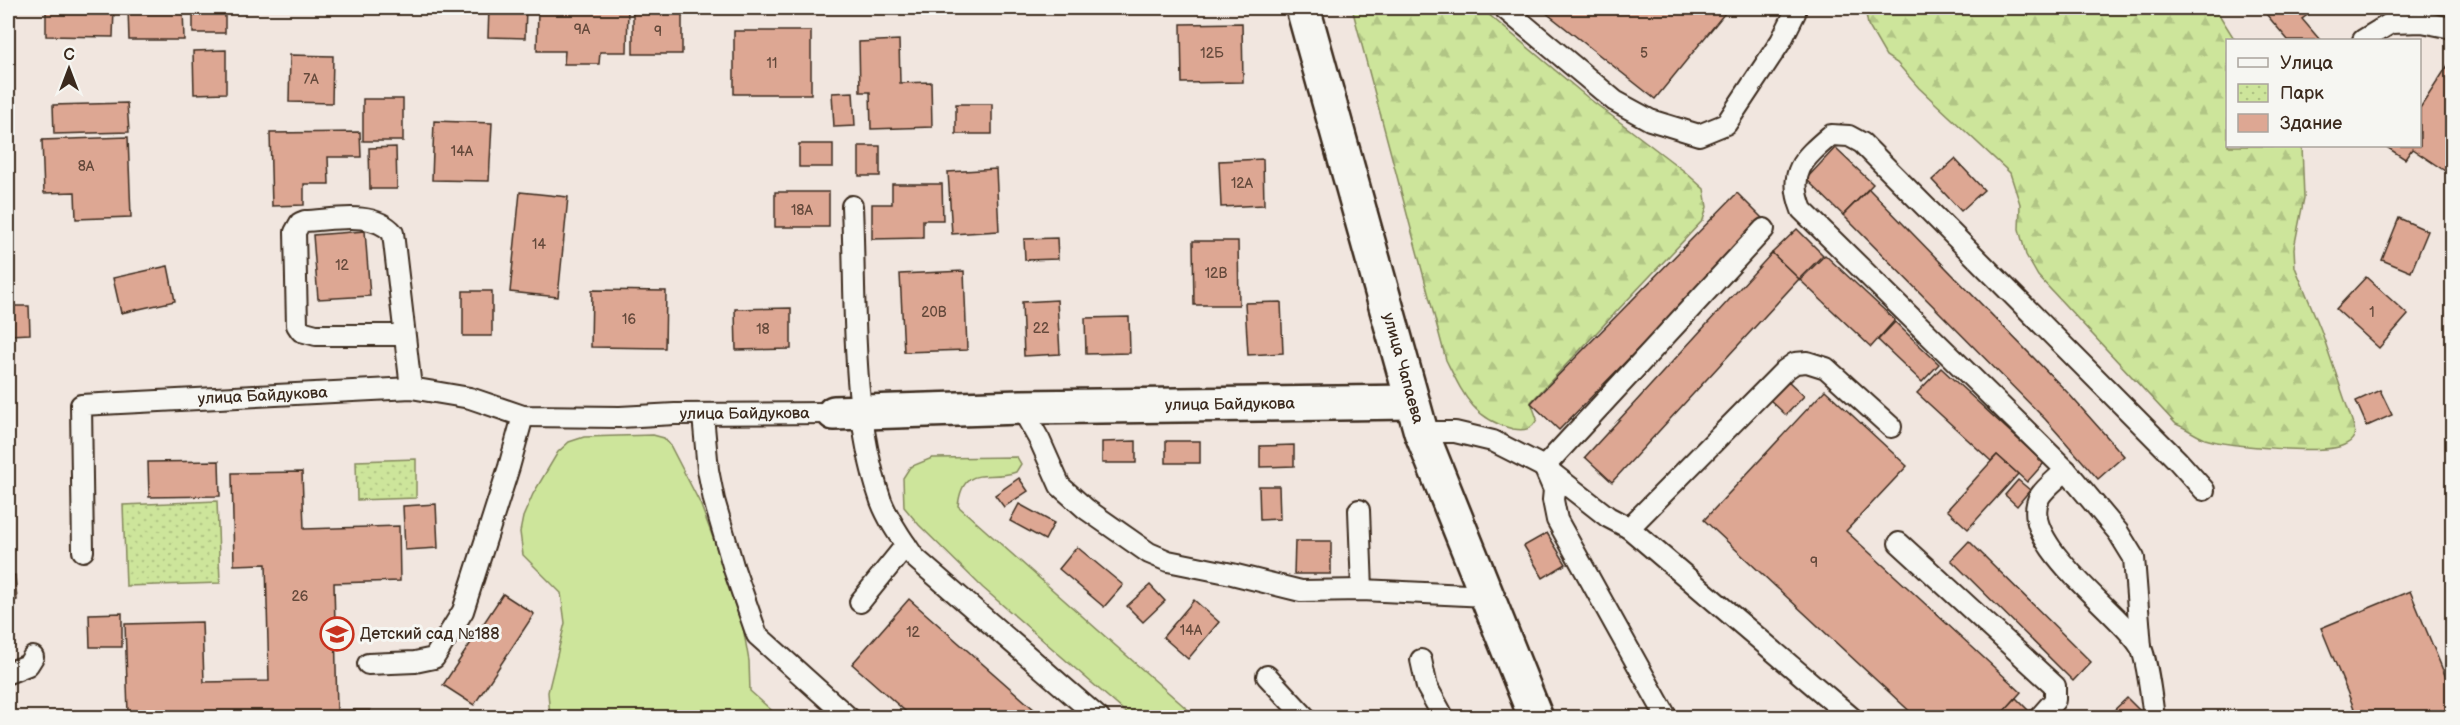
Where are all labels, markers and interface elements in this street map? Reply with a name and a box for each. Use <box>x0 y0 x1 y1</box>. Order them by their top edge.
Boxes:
house number: 9А <box>574 21 591 38</box>
house number: 9 <box>654 23 662 40</box>
north arrow <box>39 39 99 99</box>
legend <box>2226 39 2421 147</box>
house number: 12Б <box>1200 45 1224 62</box>
house number: 5 <box>1640 45 1648 62</box>
text: С <box>63 46 75 65</box>
text: Улица <box>2280 53 2334 74</box>
house number: 11 <box>767 55 777 72</box>
house number: 7А <box>303 71 319 88</box>
text: Парк <box>2280 83 2324 104</box>
text: Здание <box>2280 113 2342 134</box>
house number: 14А <box>451 143 474 160</box>
house number: 8А <box>78 158 95 175</box>
house number: 12А <box>1231 175 1254 192</box>
house number: 18А <box>791 202 814 219</box>
house number: 14 <box>532 236 546 253</box>
house number: 12 <box>335 257 350 274</box>
house number: 12В <box>1205 265 1227 282</box>
house number: 20В <box>921 304 947 321</box>
house number: 1 <box>2369 304 2375 321</box>
house number: 16 <box>622 311 636 328</box>
street label: улица Чапаева <box>1379 311 1428 426</box>
house number: 22 <box>1033 320 1050 337</box>
house number: 18 <box>756 321 770 338</box>
street label: улица Байдукова <box>197 383 329 408</box>
street label: улица Байдукова <box>1165 394 1296 415</box>
street label: улица Байдукова <box>680 404 810 423</box>
house number: 9 <box>1810 554 1818 571</box>
house number: 26 <box>292 588 309 605</box>
school or university icon: Детский сад №188 <box>319 616 355 652</box>
house number: 14А <box>1180 622 1203 639</box>
house number: 12 <box>906 624 921 641</box>
place label: Детский сад №188 <box>360 625 499 644</box>

